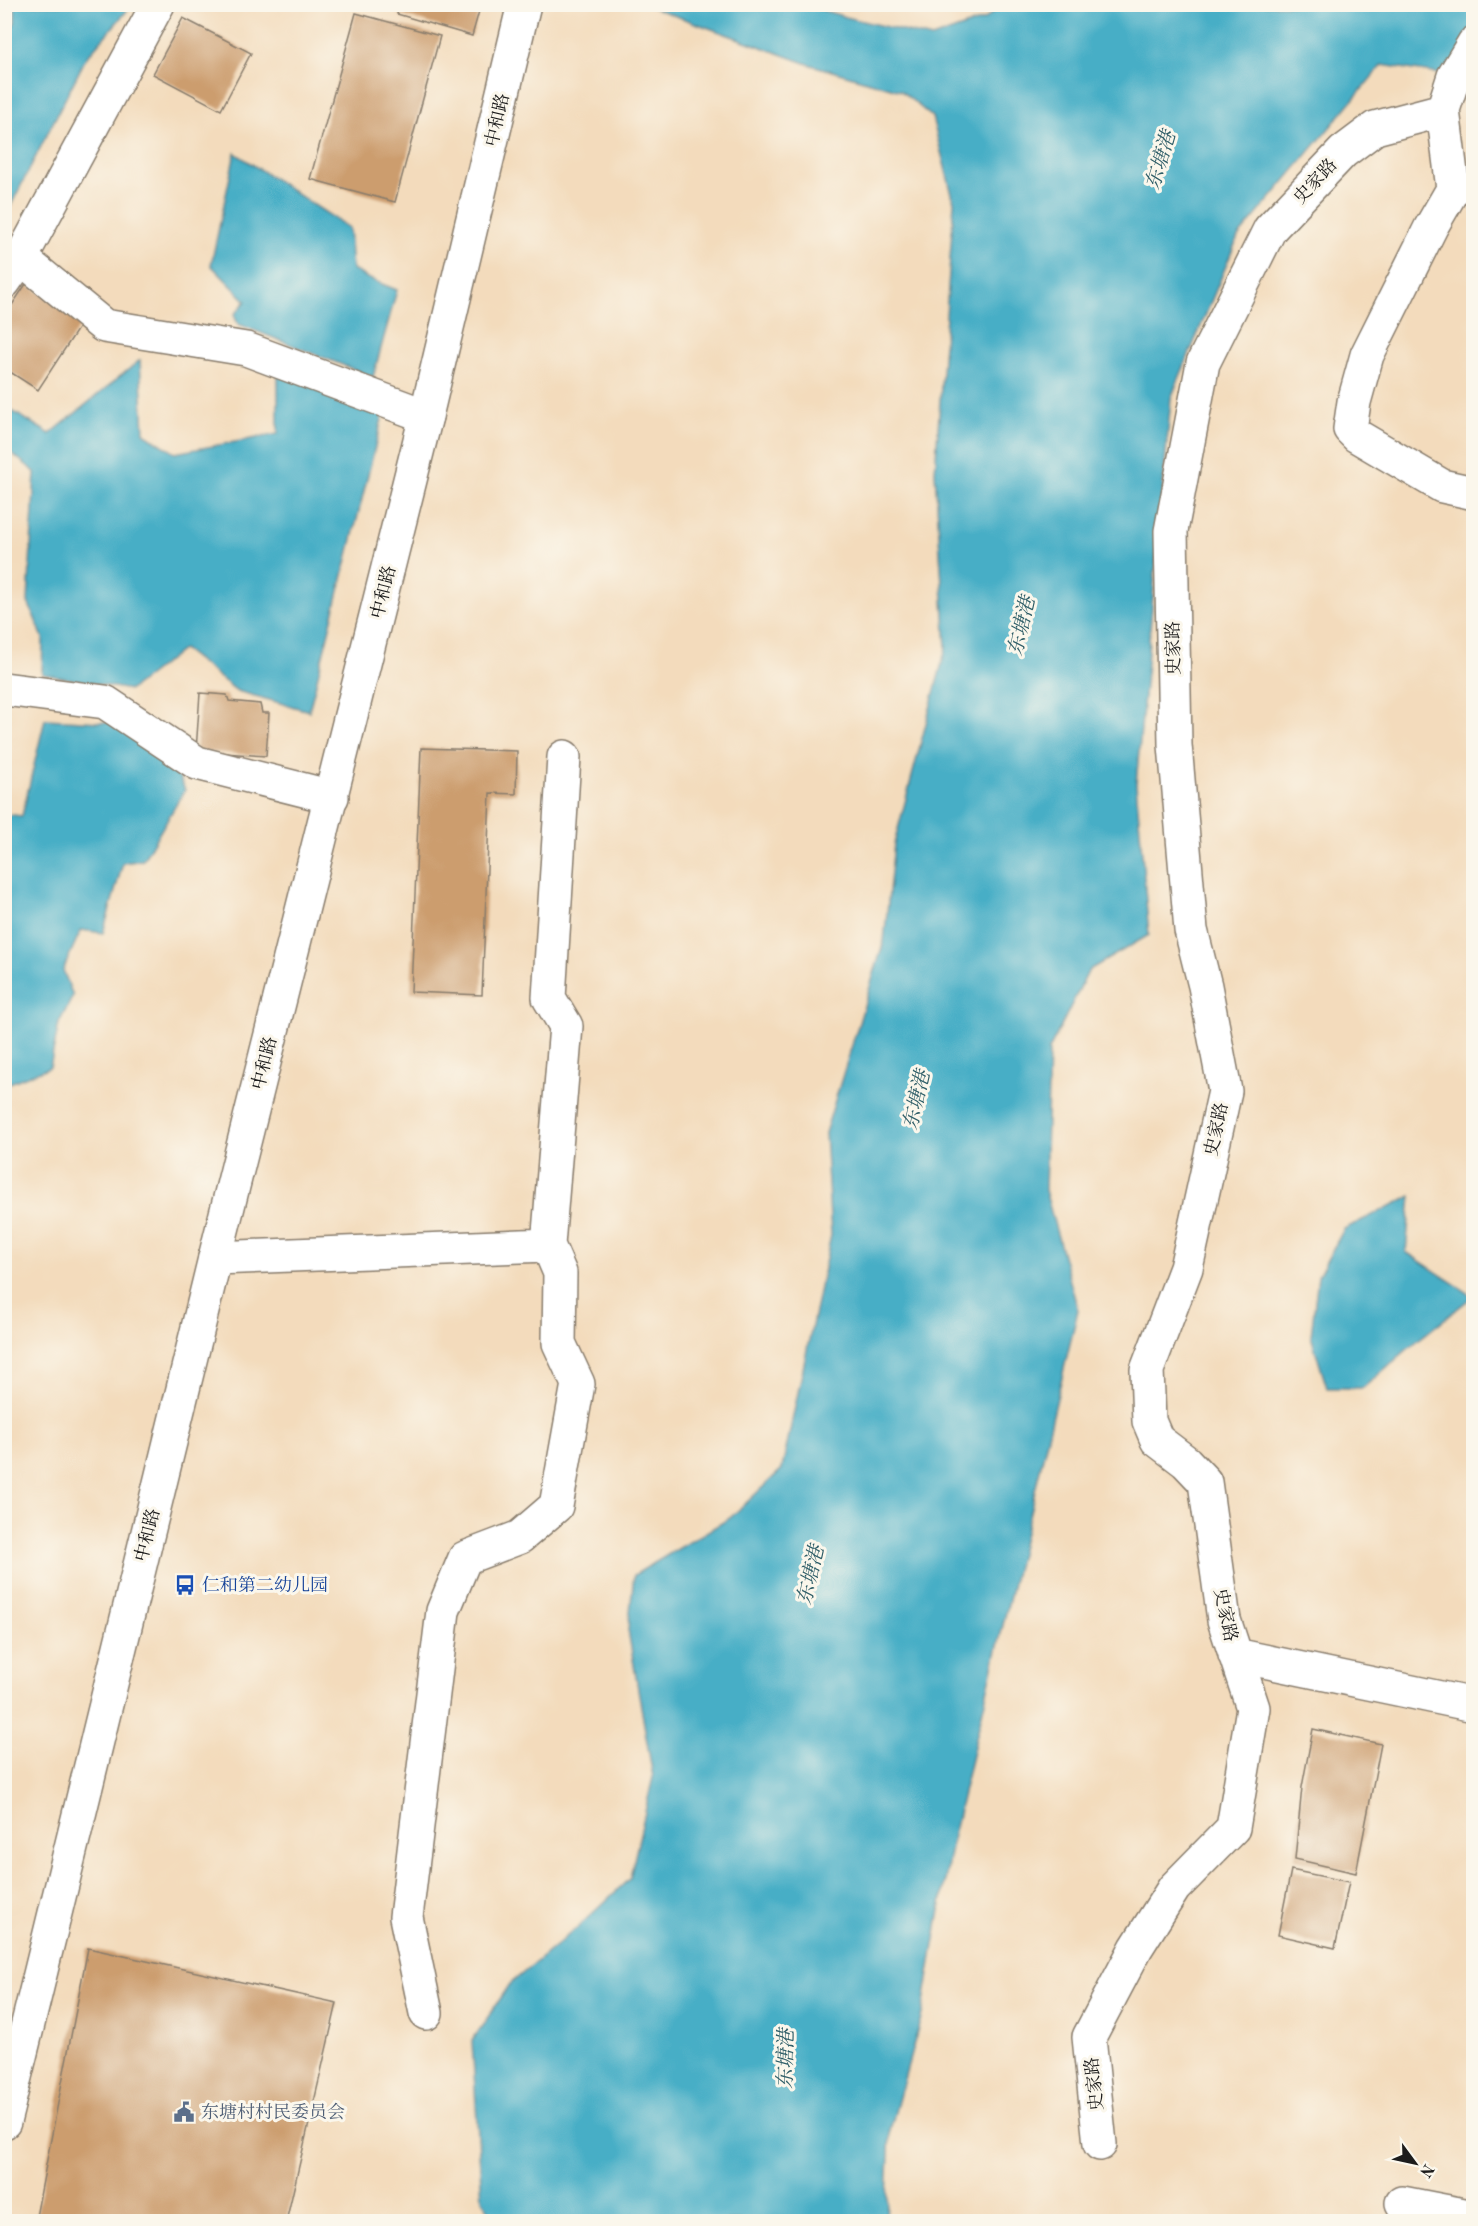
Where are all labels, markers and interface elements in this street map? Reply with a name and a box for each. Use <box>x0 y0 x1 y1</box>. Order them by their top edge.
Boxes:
street label: 中和路 <box>481 91 513 149</box>
water label: 东塘港 <box>1142 126 1181 192</box>
street label: 史家路 <box>1289 154 1341 208</box>
street label: 中和路 <box>367 563 399 621</box>
water label: 东塘港 <box>1005 592 1040 658</box>
street label: 史家路 <box>1163 621 1183 675</box>
street label: 中和路 <box>248 1034 280 1092</box>
water label: 东塘港 <box>900 1066 935 1132</box>
street label: 史家路 <box>1201 1101 1231 1157</box>
street label: 中和路 <box>131 1506 163 1564</box>
water label: 东塘港 <box>794 1541 829 1607</box>
bus stop icon: 仁和第二幼儿园 <box>173 1573 197 1597</box>
place label: 仁和第二幼儿园 <box>202 1575 328 1595</box>
street label: 史家路 <box>1211 1587 1241 1643</box>
water label: 东塘港 <box>774 2026 798 2089</box>
street label: 史家路 <box>1081 2056 1107 2112</box>
public building icon: 东塘村村民委员会 <box>172 2100 196 2124</box>
place label: 东塘村村民委员会 <box>201 2102 345 2122</box>
north arrow <box>1385 2133 1445 2193</box>
text: N <box>1415 2161 1436 2180</box>

